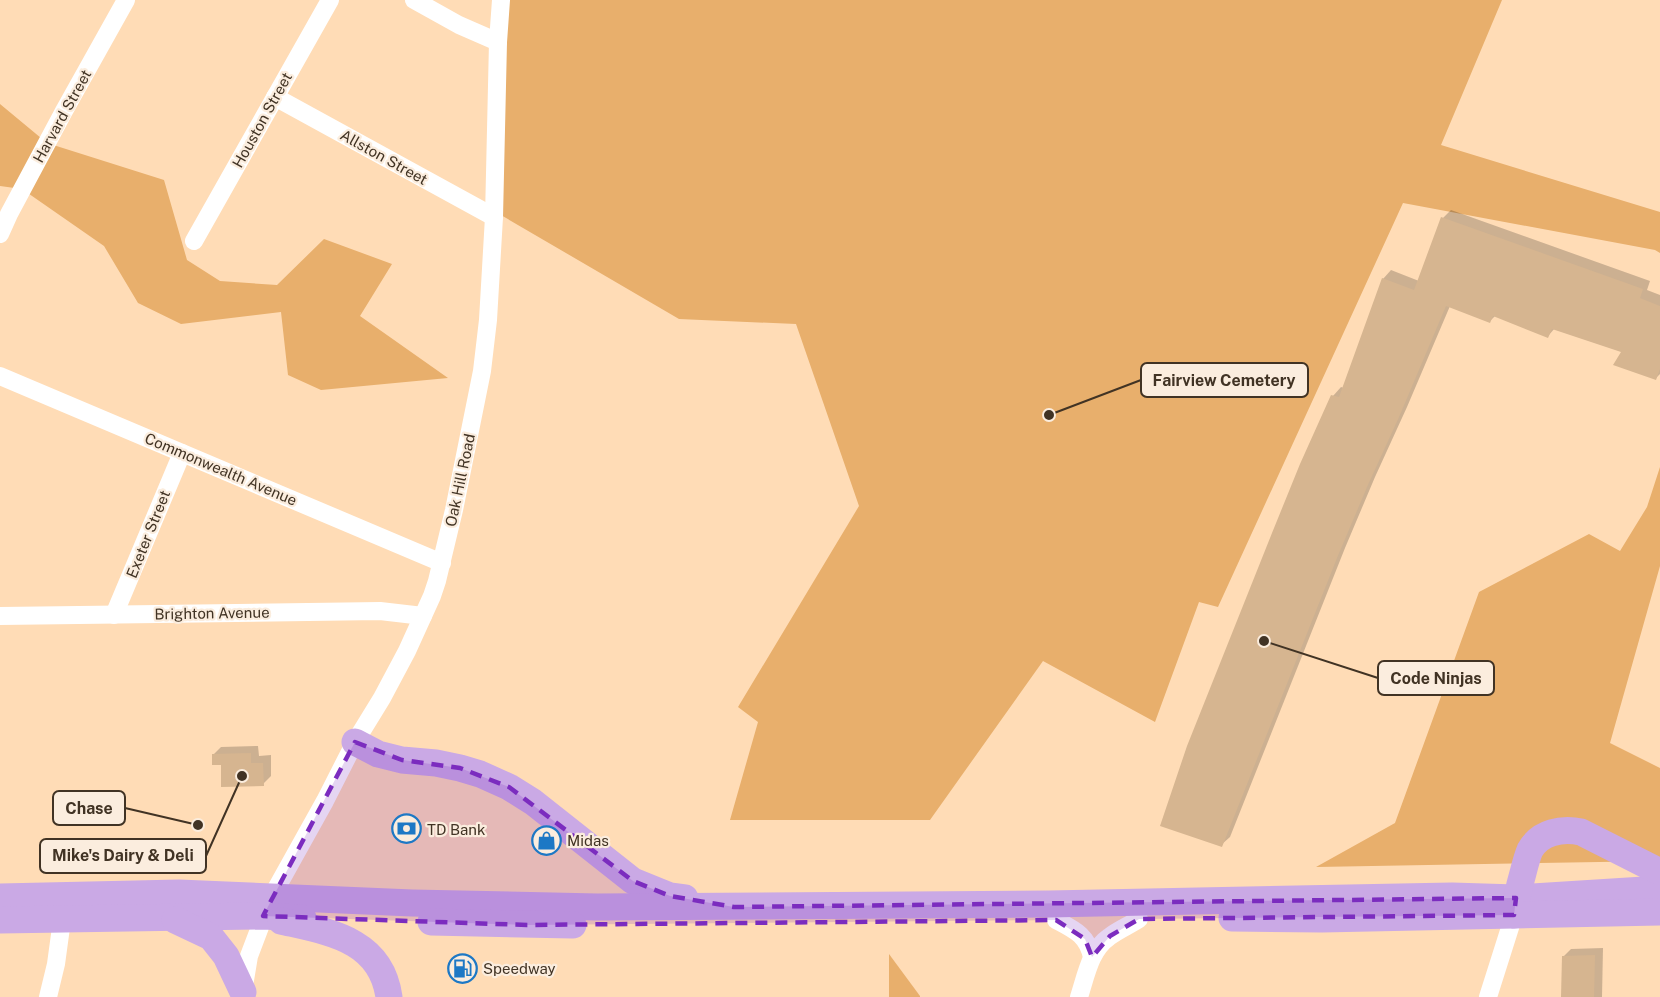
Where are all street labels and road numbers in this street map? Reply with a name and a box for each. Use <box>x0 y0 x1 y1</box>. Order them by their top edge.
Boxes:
street label: Harvard Street <box>29 66 95 165</box>
street label: Houston Street <box>229 69 295 171</box>
street label: Allston Street <box>337 126 431 188</box>
street label: Commonwealth Avenue <box>142 429 300 509</box>
street label: Oak Hill Road <box>442 432 478 528</box>
street label: Exeter Street <box>123 488 173 580</box>
street label: Brighton Avenue <box>154 603 270 623</box>

